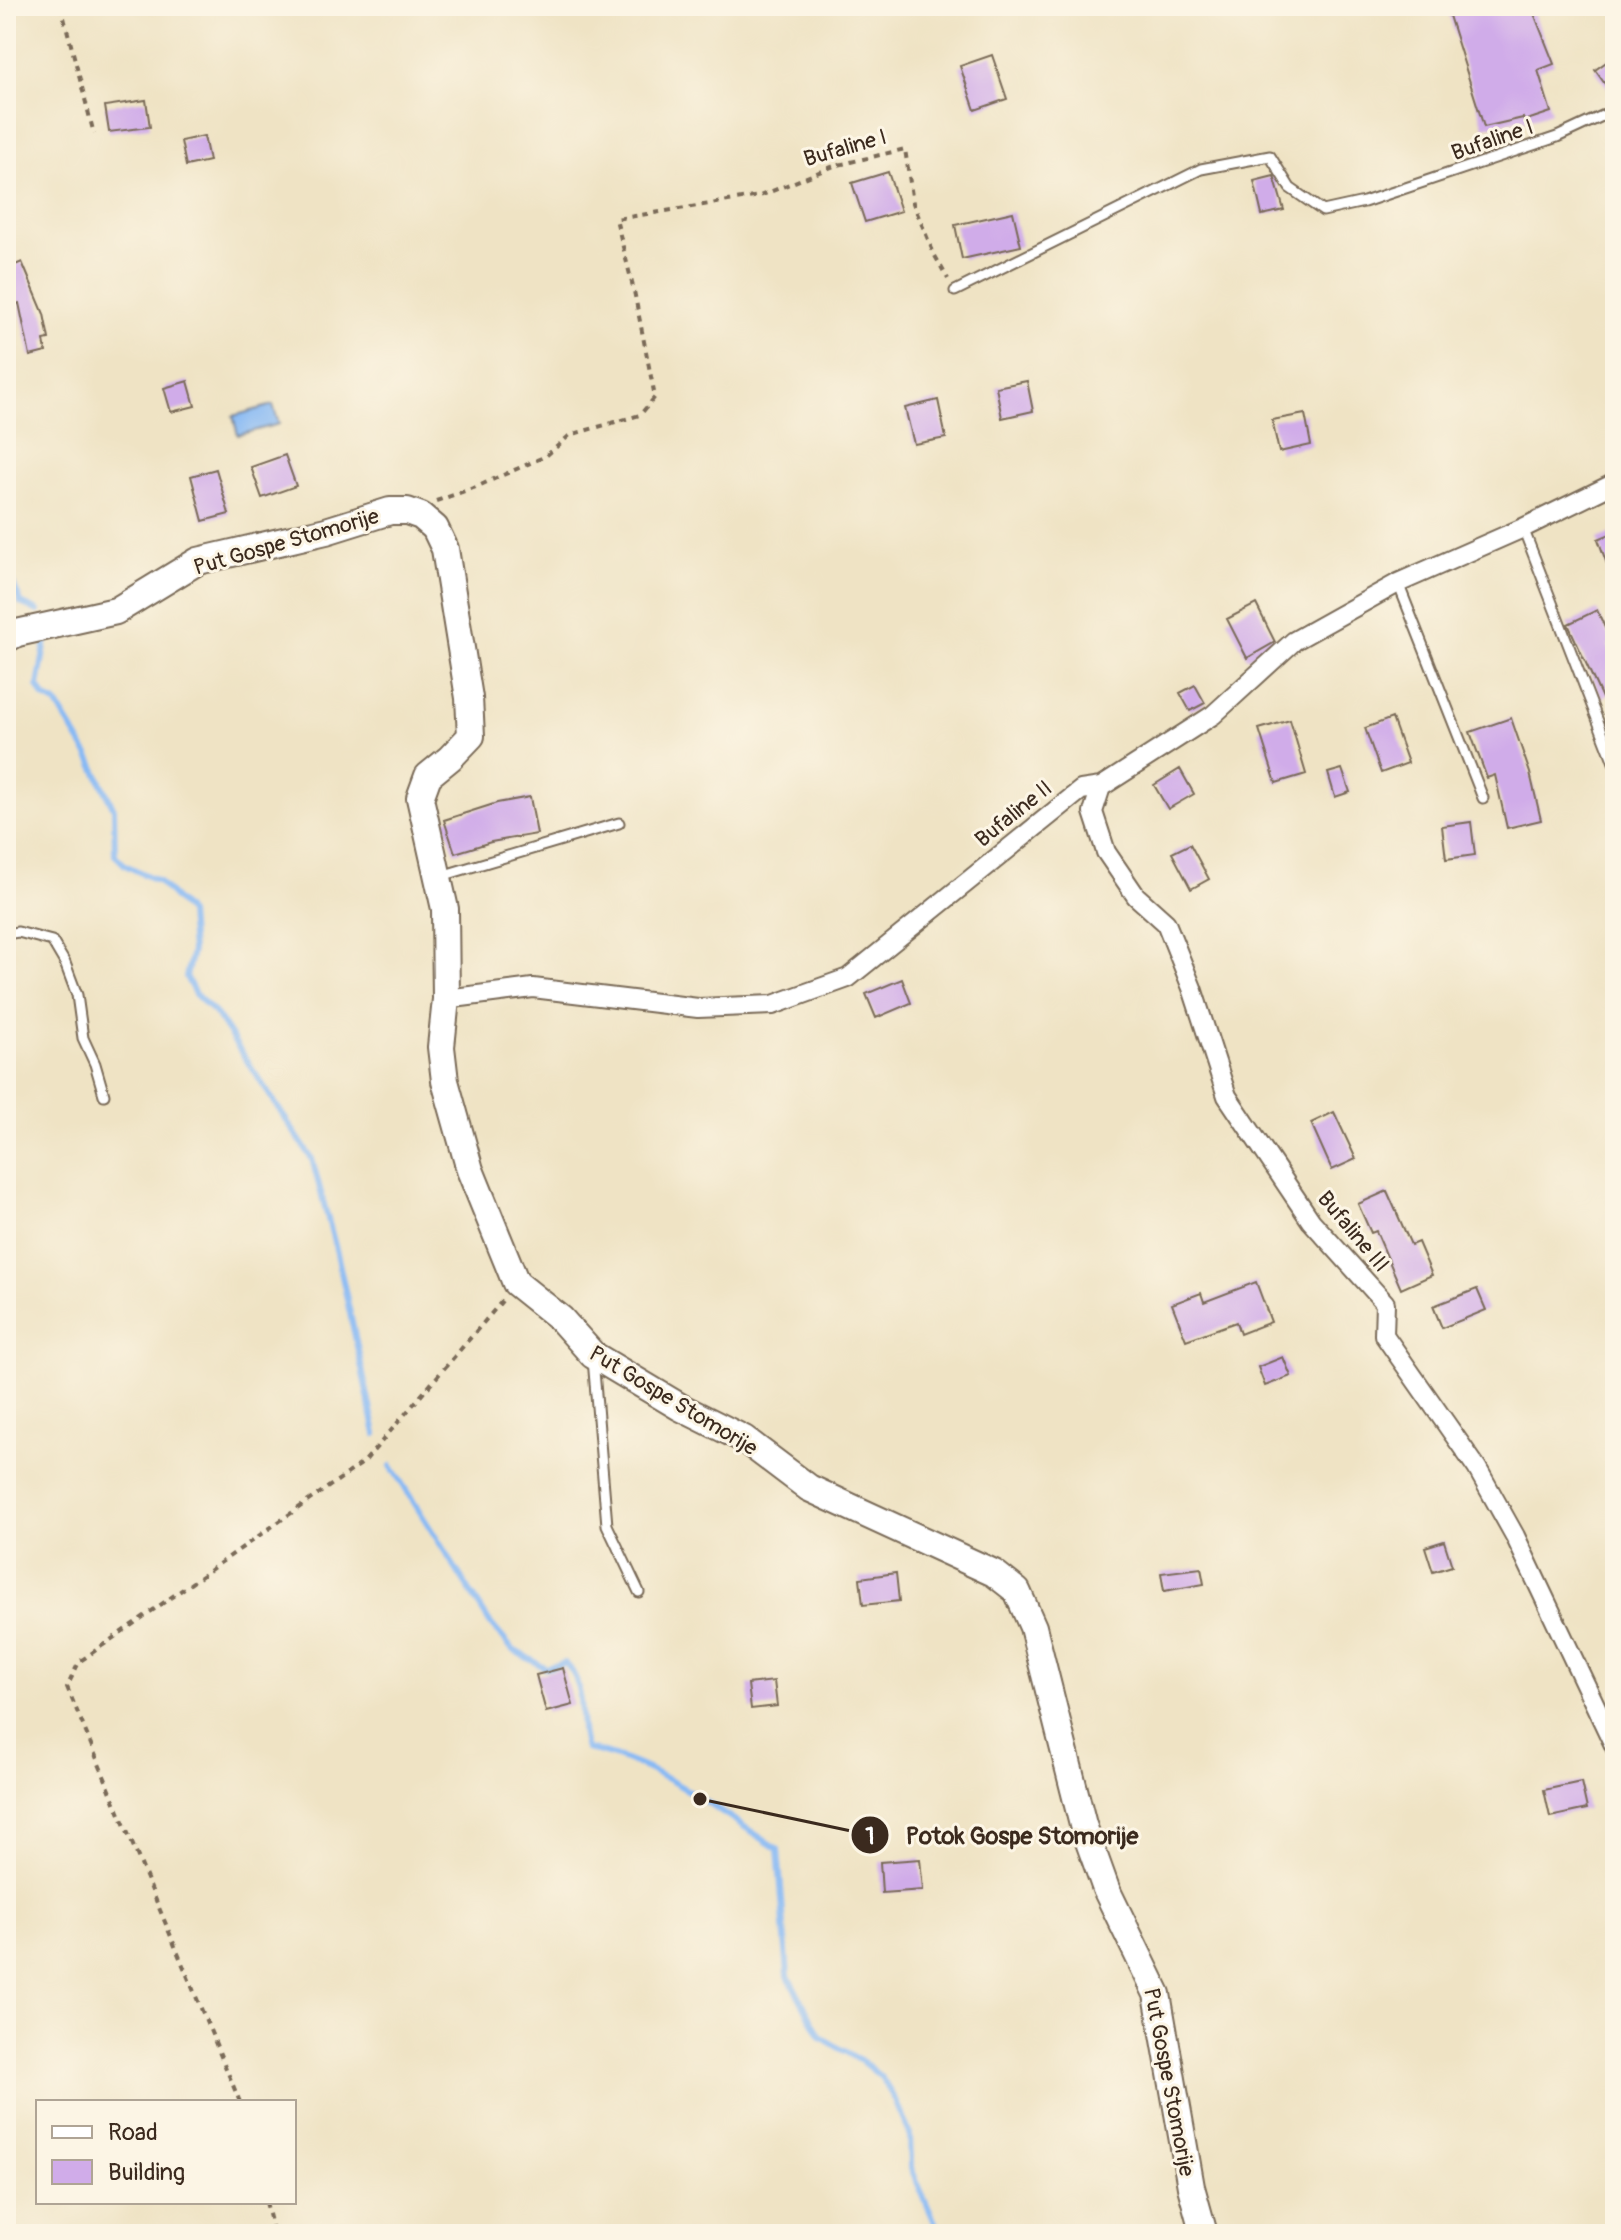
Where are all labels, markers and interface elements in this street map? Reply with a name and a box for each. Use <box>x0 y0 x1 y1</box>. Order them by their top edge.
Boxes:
street label: Bufaline I <box>1448 113 1537 167</box>
street label: Bufaline I <box>801 123 890 173</box>
street label: Put Gospe Stomorije <box>190 502 382 582</box>
street label: Bufaline II <box>969 774 1058 853</box>
street label: Bufaline III <box>1311 1185 1395 1278</box>
street label: Put Gospe Stomorije <box>584 1340 763 1462</box>
callout: Potok Gospe Stomorije <box>850 1811 1154 1859</box>
text: 1 <box>865 1822 875 1851</box>
text: Potok Gospe Stomorije <box>906 1822 1139 1851</box>
street label: Put Gospe Stomorije <box>1137 1986 1201 2179</box>
legend <box>36 2100 296 2204</box>
text: Road <box>108 2118 158 2147</box>
text: Building <box>108 2158 185 2187</box>

